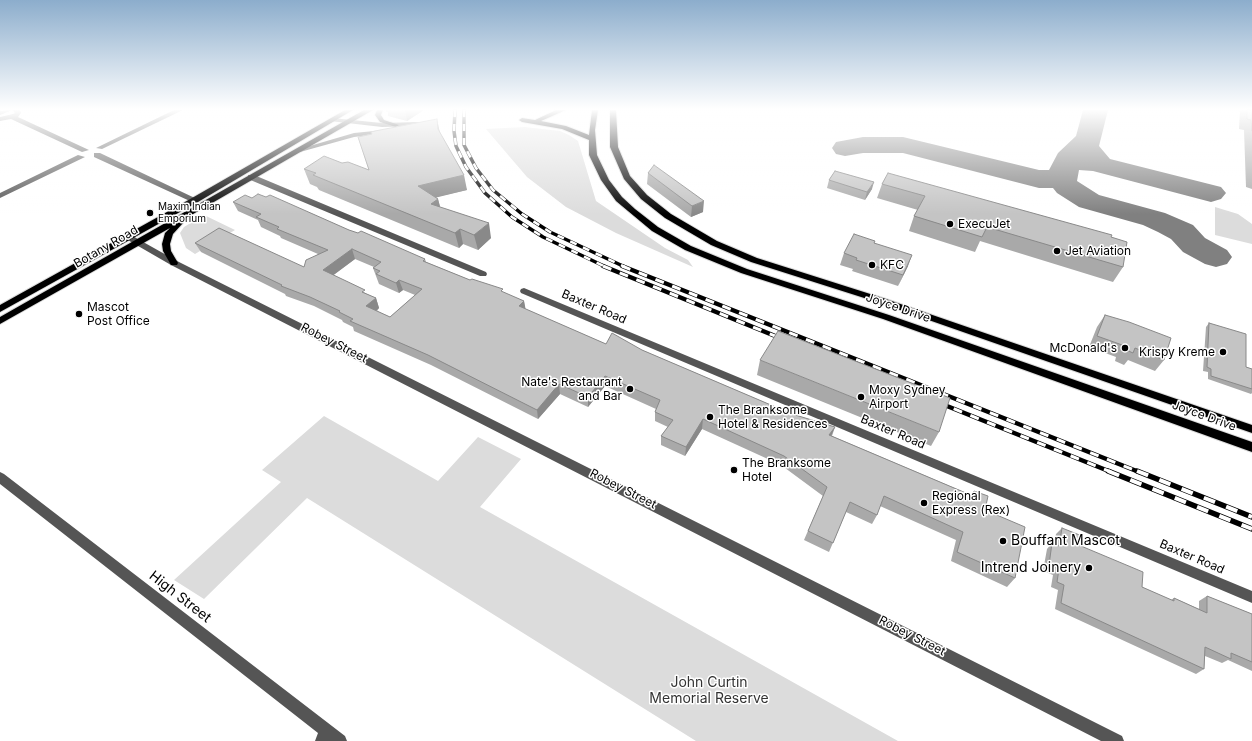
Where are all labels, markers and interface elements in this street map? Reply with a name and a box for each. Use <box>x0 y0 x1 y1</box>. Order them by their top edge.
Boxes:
place label: Maxim Indian Emporium <box>158 201 221 224</box>
marker: Maxim Indian Emporium <box>145 208 155 218</box>
place label: ExecuJet <box>958 217 1010 231</box>
marker: ExecuJet <box>945 219 955 229</box>
street label: Botany Road <box>71 223 141 271</box>
place label: Jet Aviation <box>1065 244 1131 258</box>
marker: Jet Aviation <box>1052 246 1062 256</box>
place label: KFC <box>880 258 904 272</box>
marker: KFC <box>867 260 877 270</box>
street label: Baxter Road <box>559 287 629 327</box>
street label: Joyce Drive <box>864 290 932 326</box>
place label: Mascot Post Office <box>87 300 150 328</box>
marker: Mascot Post Office <box>74 309 84 319</box>
street label: Robey Street <box>298 320 370 366</box>
place label: McDonald's <box>1049 341 1117 355</box>
marker: McDonald's <box>1120 343 1130 353</box>
place label: Krispy Kreme <box>1139 345 1215 359</box>
marker: Krispy Kreme <box>1218 347 1228 357</box>
place label: Nate's Restaurant and Bar <box>521 375 622 403</box>
place label: Moxy Sydney Airport <box>869 383 946 411</box>
marker: Nate's Restaurant and Bar <box>625 384 635 394</box>
marker: Moxy Sydney Airport <box>856 392 866 402</box>
street label: Joyce Drive <box>1170 398 1238 434</box>
place label: The Branksome Hotel & Residences <box>718 403 828 431</box>
marker: The Branksome Hotel & Residences <box>705 412 715 422</box>
street label: Baxter Road <box>858 412 928 452</box>
place label: The Branksome Hotel <box>742 456 831 484</box>
marker: The Branksome Hotel <box>729 465 739 475</box>
street label: Robey Street <box>587 466 659 512</box>
place label: Regional Express (Rex) <box>932 489 1010 517</box>
marker: Regional Express (Rex) <box>919 498 929 508</box>
place label: Bouffant Mascot <box>1011 533 1120 549</box>
marker: Bouffant Mascot <box>998 536 1008 546</box>
street label: Baxter Road <box>1157 537 1227 577</box>
place label: Intrend Joinery <box>981 560 1081 576</box>
marker: Intrend Joinery <box>1084 563 1094 573</box>
street label: High Street <box>146 568 214 626</box>
street label: Robey Street <box>876 613 948 659</box>
park label: John Curtin Memorial Reserve <box>649 675 769 708</box>

